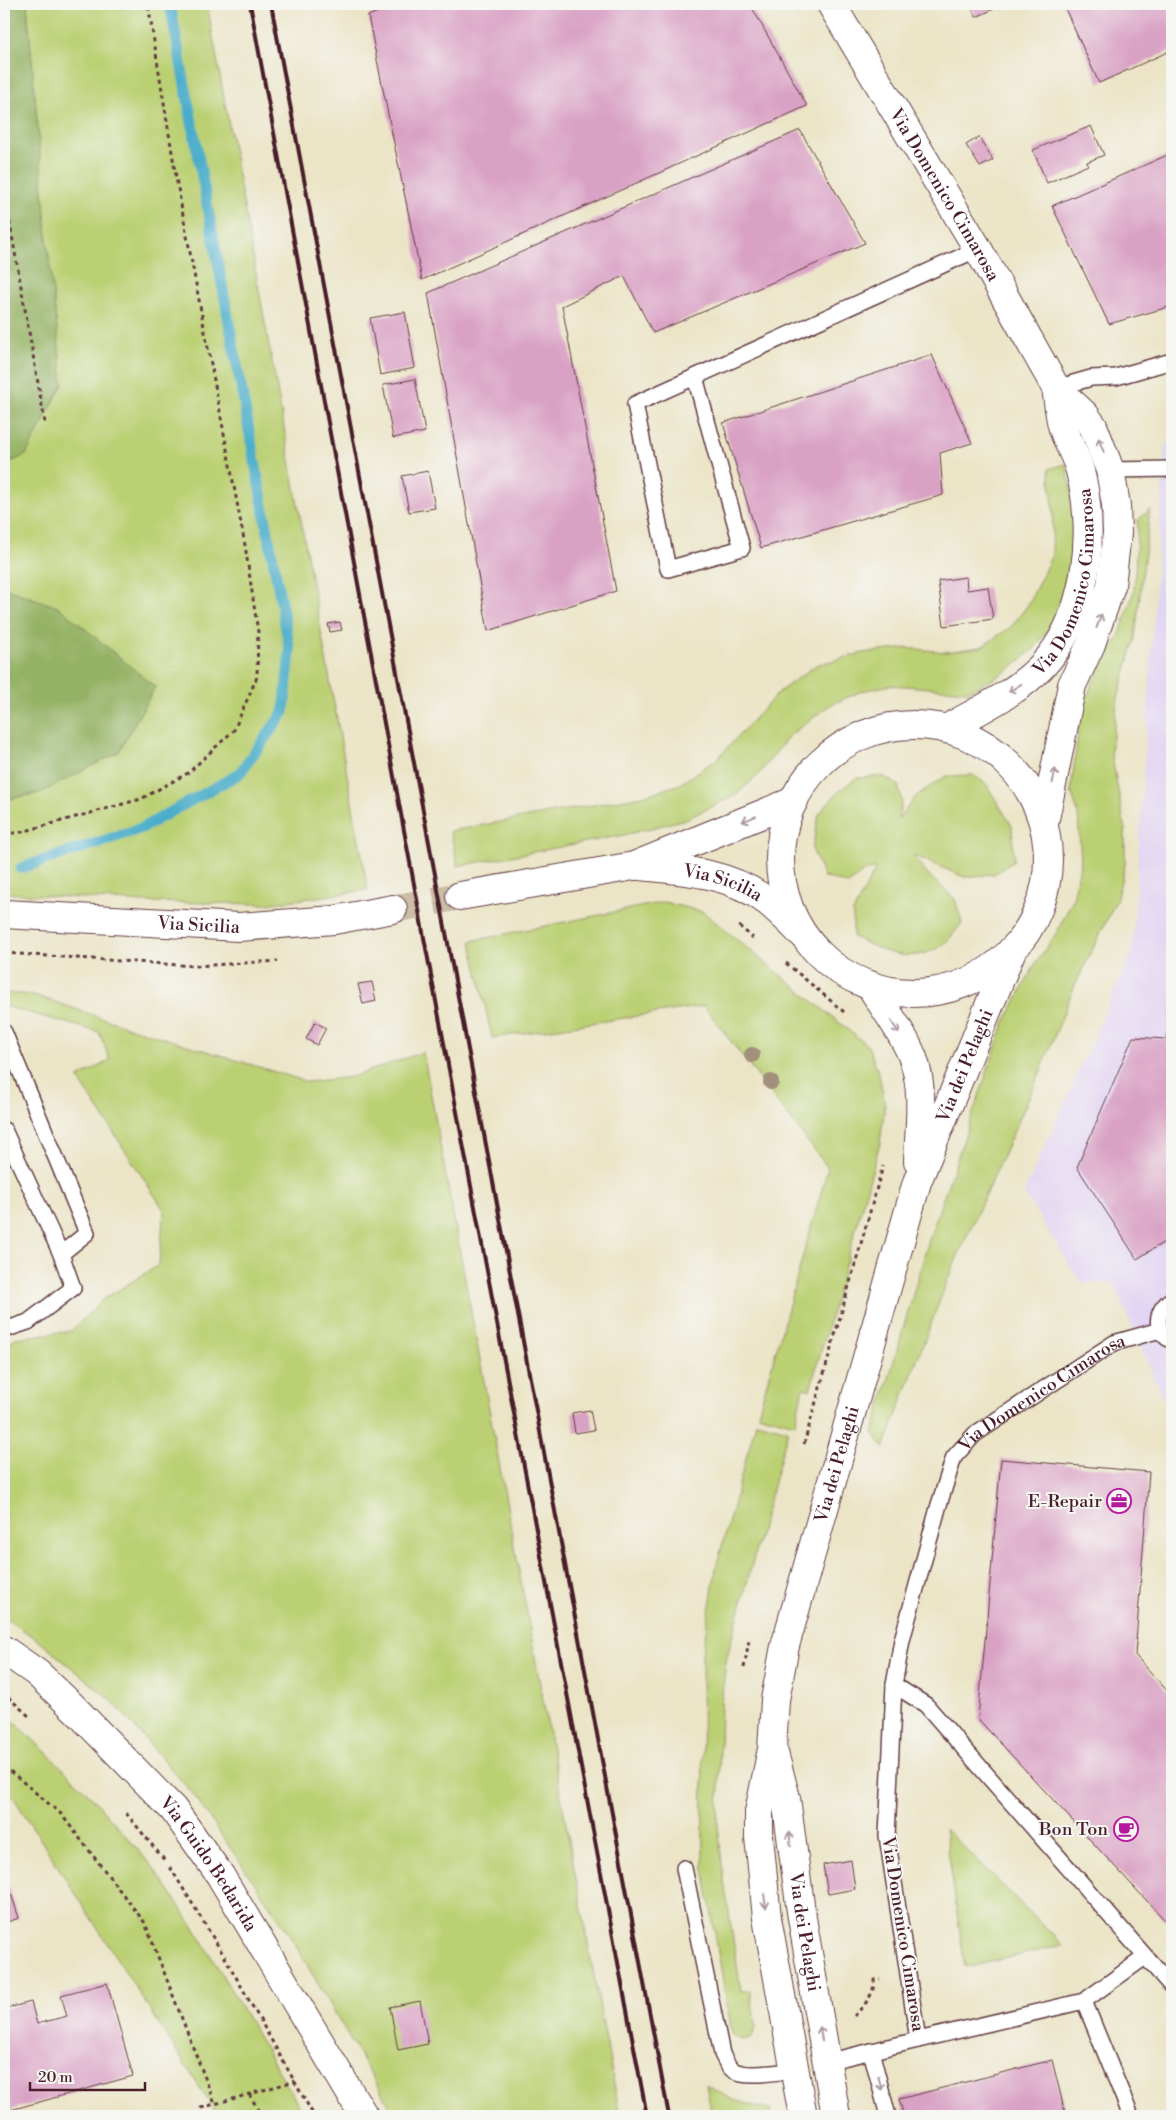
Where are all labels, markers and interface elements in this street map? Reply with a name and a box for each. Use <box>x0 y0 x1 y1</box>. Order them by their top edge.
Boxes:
street label: Via Domenico Cimarosa <box>884 103 1006 286</box>
one-way arrow <box>1096 438 1105 453</box>
street label: Via Domenico Cimarosa <box>1027 486 1099 681</box>
one-way arrow <box>1095 614 1104 629</box>
one-way arrow <box>1008 683 1022 693</box>
one-way arrow <box>1049 768 1059 784</box>
one-way arrow <box>742 815 757 824</box>
street label: Via Sicilia <box>681 859 768 907</box>
street label: Via Sicilia <box>156 911 241 939</box>
street label: Via dei Pelaghi <box>931 1006 998 1127</box>
one-way arrow <box>890 1019 900 1033</box>
street label: Via Domenico Cimarosa <box>952 1329 1129 1457</box>
street label: Via dei Pelaghi <box>809 1403 864 1526</box>
office icon: E-Repair <box>1106 1488 1132 1514</box>
place label: E-Repair <box>1028 1490 1102 1513</box>
street label: Via Guido Bedarida <box>154 1790 263 1936</box>
cafe icon: Bon Ton <box>1113 1816 1139 1842</box>
place label: Bon Ton <box>1038 1818 1108 1841</box>
one-way arrow <box>785 1831 795 1847</box>
street label: Via Domenico Cimarosa <box>876 1834 930 2034</box>
street label: Via dei Pelaghi <box>784 1870 826 1993</box>
one-way arrow <box>760 1893 770 1909</box>
one-way arrow <box>816 2026 826 2042</box>
scale bar <box>30 2060 145 2092</box>
text: 20 m <box>38 2068 73 2087</box>
one-way arrow <box>876 2075 885 2091</box>

